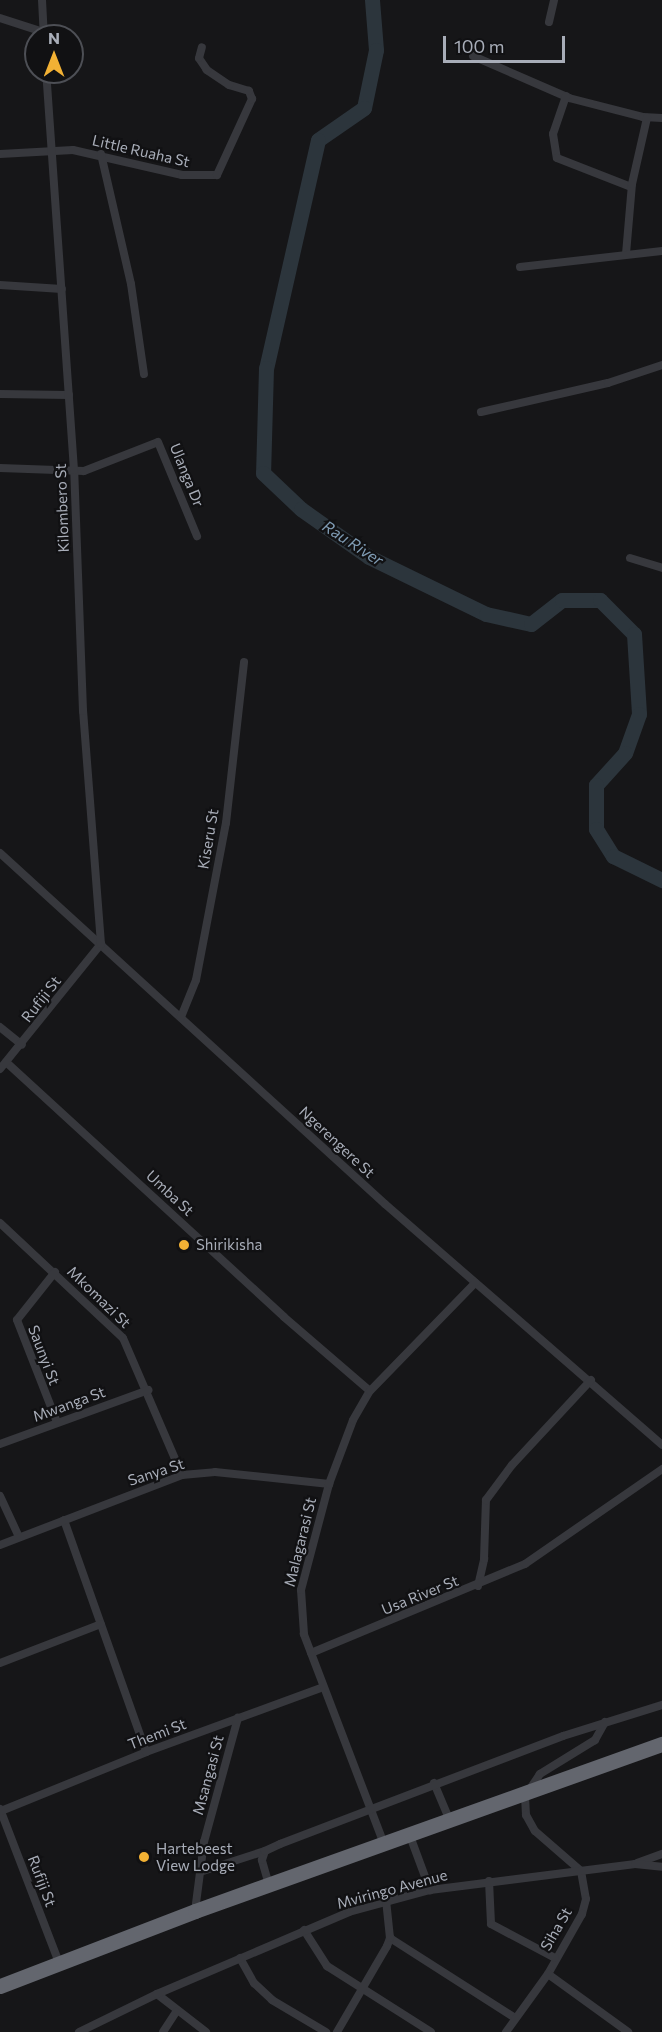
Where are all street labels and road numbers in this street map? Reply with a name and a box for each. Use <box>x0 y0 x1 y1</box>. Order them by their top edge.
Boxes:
street label: Little Ruaha St <box>90 131 192 171</box>
street label: Ulanga Dr <box>166 441 208 509</box>
street label: Kilombero St <box>51 463 73 553</box>
street label: Kiseru St <box>194 808 222 870</box>
street label: Rufiji St <box>17 972 65 1026</box>
street label: Ngerengere St <box>296 1102 378 1182</box>
street label: Umba St <box>142 1166 198 1220</box>
street label: Mkomazi St <box>64 1262 134 1332</box>
street label: Saunyi St <box>24 1322 64 1388</box>
street label: Mwanga St <box>30 1383 108 1425</box>
street label: Sanya St <box>126 1454 186 1490</box>
street label: Malagarasi St <box>280 1495 320 1589</box>
street label: Usa River St <box>379 1571 461 1619</box>
street label: Themi St <box>125 1715 189 1753</box>
street label: Msangasi St <box>189 1733 227 1817</box>
street label: Rufiji St <box>24 1853 60 1909</box>
street label: Mviringo Avenue <box>335 1866 449 1912</box>
street label: Siha St <box>537 1904 575 1954</box>

